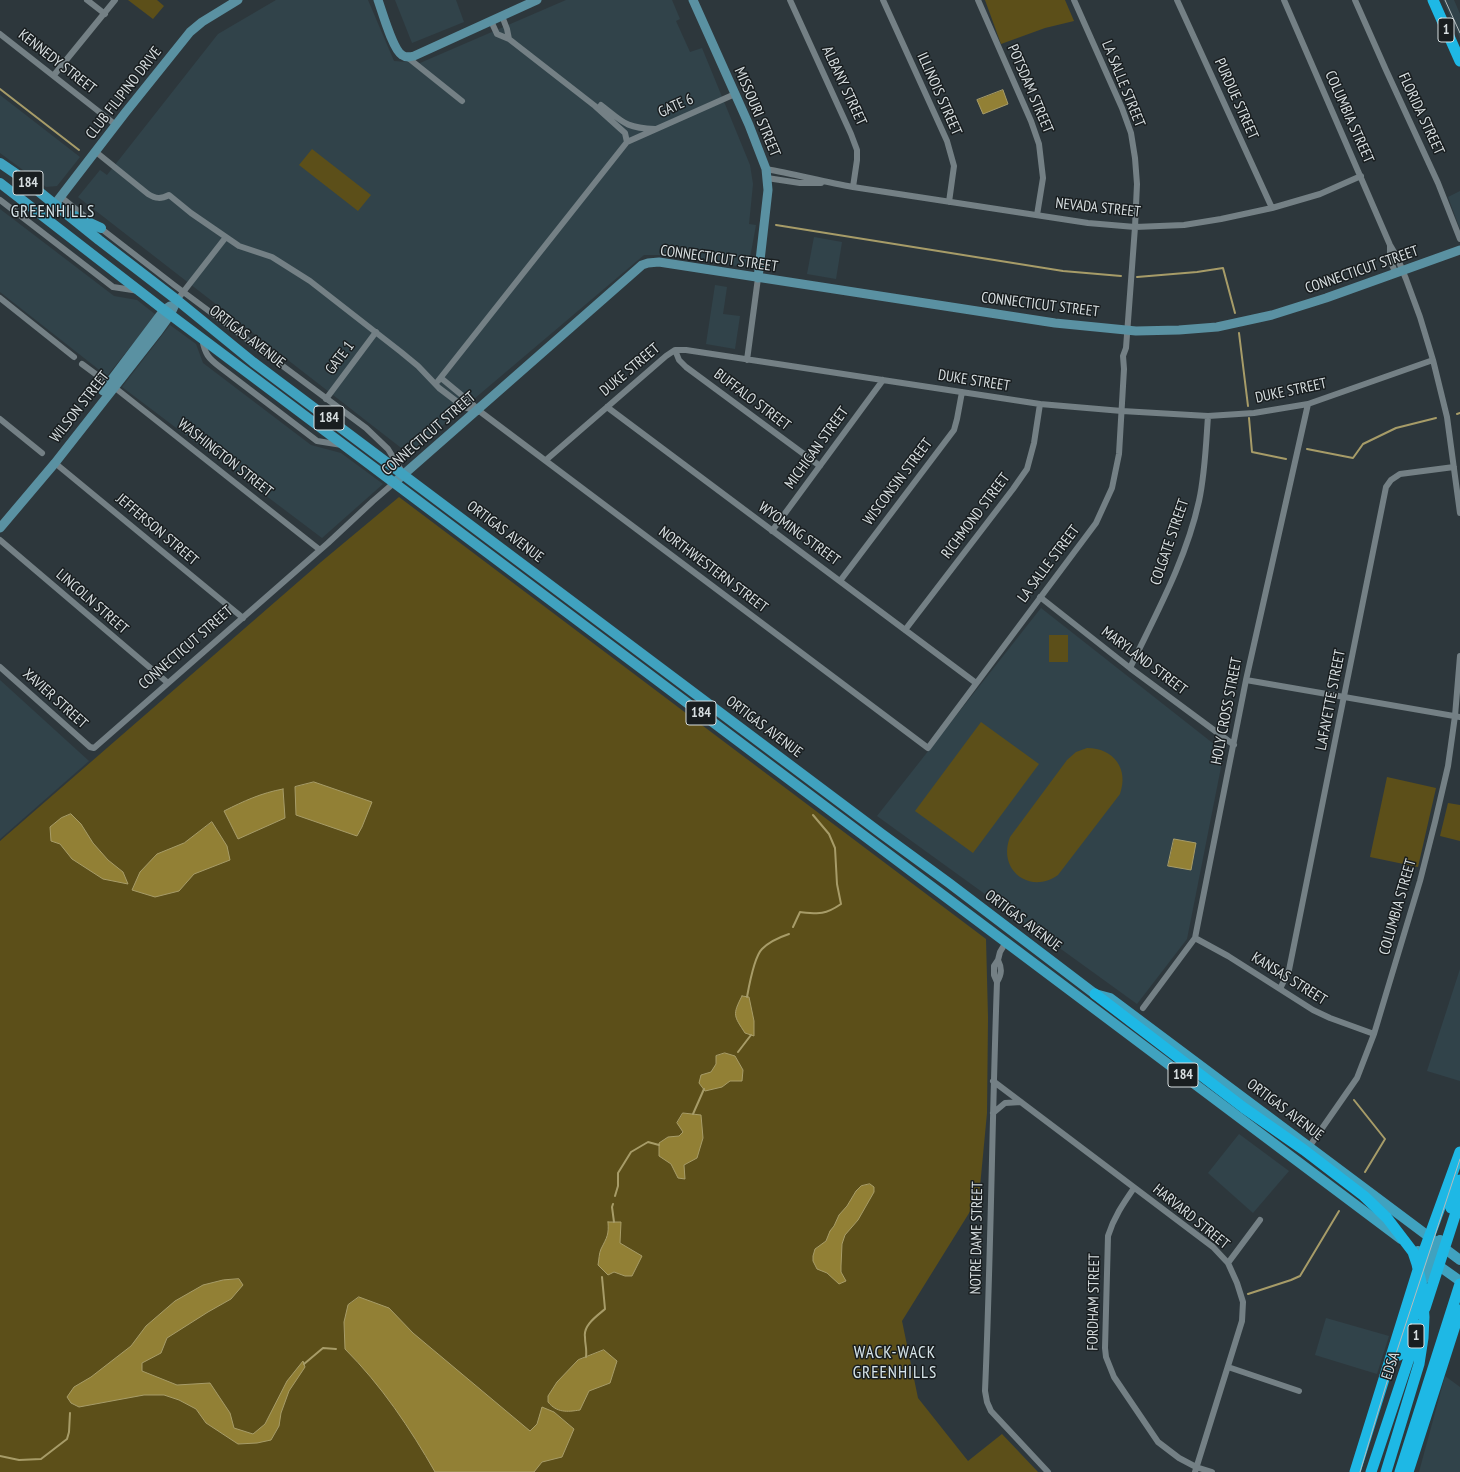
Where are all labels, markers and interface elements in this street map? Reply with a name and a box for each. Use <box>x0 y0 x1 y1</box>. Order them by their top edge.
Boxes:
road number: 1 <box>1438 18 1454 42</box>
street label: KENNEDY STREET <box>15 26 99 98</box>
street label: LA SALLE STREET <box>1097 38 1149 130</box>
street label: POTSDAM STREET <box>1003 42 1057 136</box>
street label: CLUB FILIPINO DRIVE <box>82 43 166 143</box>
street label: ALBANY STREET <box>818 43 870 129</box>
street label: ILLINOIS STREET <box>913 50 965 138</box>
street label: PURDUE STREET <box>1210 56 1262 142</box>
street label: MISSOURI STREET <box>730 64 784 160</box>
street label: COLUMBIA STREET <box>1321 68 1377 166</box>
street label: FLORIDA STREET <box>1394 70 1448 158</box>
street label: GATE 6 <box>656 90 696 122</box>
road number: 184 <box>13 171 43 195</box>
street label: NEVADA STREET <box>1054 195 1142 221</box>
district label: GREENHILLS <box>11 202 95 222</box>
street label: CONNECTICUT STREET <box>659 242 779 276</box>
street label: CONNECTICUT STREET <box>1303 242 1421 298</box>
street label: CONNECTICUT STREET <box>980 289 1100 321</box>
street label: ORTIGAS AVENUE <box>206 302 288 372</box>
street label: GATE 1 <box>322 338 358 378</box>
street label: DUKE STREET <box>596 340 664 400</box>
street label: BUFFALO STREET <box>710 365 794 435</box>
street label: DUKE STREET <box>937 366 1011 396</box>
street label: WILSON STREET <box>47 368 113 446</box>
street label: DUKE STREET <box>1254 375 1328 407</box>
street label: CONNECTICUT STREET <box>378 388 480 480</box>
street label: MICHIGAN STREET <box>781 403 853 493</box>
road number: 184 <box>314 406 344 430</box>
street label: WASHINGTON STREET <box>174 415 276 501</box>
street label: WISCONSIN STREET <box>860 435 936 529</box>
street label: RICHMOND STREET <box>938 470 1014 562</box>
street label: JEFFERSON STREET <box>112 490 202 570</box>
street label: ORTIGAS AVENUE <box>463 497 547 567</box>
street label: COLGATE STREET <box>1147 497 1193 587</box>
street label: WYOMING STREET <box>755 498 843 570</box>
street label: LA SALLE STREET <box>1014 522 1084 606</box>
street label: NORTHWESTERN STREET <box>655 523 771 617</box>
street label: LINCOLN STREET <box>52 566 132 638</box>
street label: CONNECTICUT STREET <box>135 602 237 694</box>
street label: MARYLAND STREET <box>1098 623 1190 699</box>
street label: LAFAYETTE STREET <box>1312 648 1350 752</box>
street label: HOLY CROSS STREET <box>1208 656 1246 766</box>
street label: XAVIER STREET <box>19 665 91 733</box>
street label: ORTIGAS AVENUE <box>722 692 806 762</box>
road number: 184 <box>686 701 716 725</box>
street label: COLUMBIA STREET <box>1376 857 1420 957</box>
street label: ORTIGAS AVENUE <box>981 886 1065 956</box>
street label: KANSAS STREET <box>1248 949 1330 1009</box>
road number: 184 <box>1168 1063 1198 1087</box>
street label: ORTIGAS AVENUE <box>1243 1075 1327 1145</box>
street label: NOTRE DAME STREET <box>967 1181 987 1295</box>
street label: HARVARD STREET <box>1149 1181 1233 1253</box>
street label: FORDHAM STREET <box>1084 1253 1104 1351</box>
road number: 1 <box>1408 1324 1424 1348</box>
district label: WACK-WACK GREENHILLS <box>853 1343 937 1383</box>
street label: EDSA <box>1378 1350 1404 1382</box>

